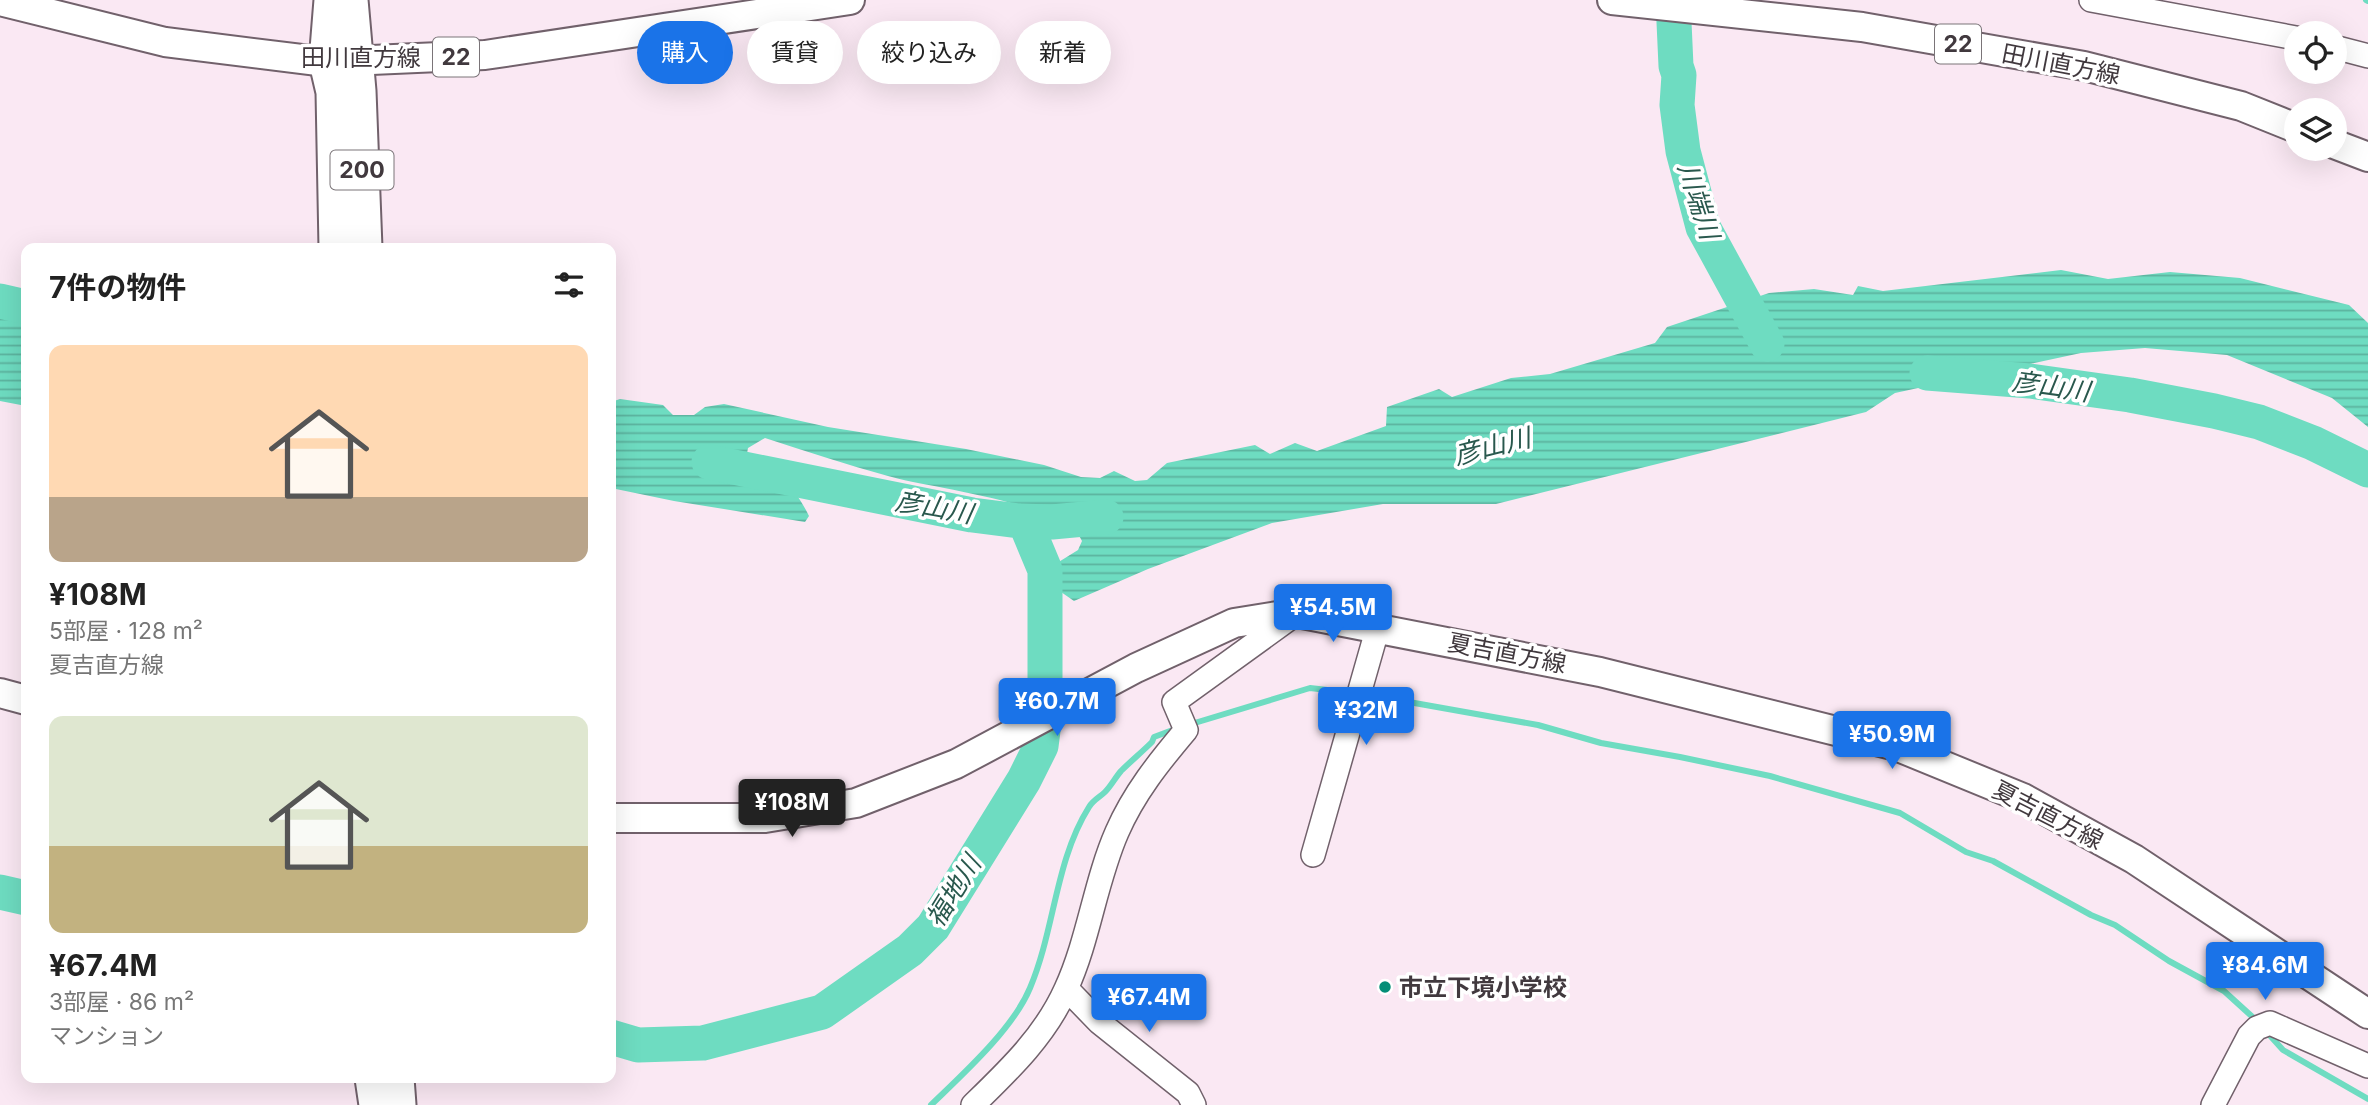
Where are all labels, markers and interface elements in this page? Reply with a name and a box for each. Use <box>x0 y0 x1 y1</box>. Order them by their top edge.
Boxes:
chip: 購入 <box>637 21 733 84</box>
chip: 賃貸 <box>747 21 843 84</box>
chip: 絞り込み <box>857 21 1001 84</box>
chip: 新着 <box>1015 21 1111 84</box>
map controls <box>2284 21 2347 161</box>
button: locate <box>2284 21 2347 84</box>
road number: 22 <box>1935 24 1981 64</box>
road number: 22 <box>433 38 479 76</box>
street label: 田川直方線 <box>1999 38 2123 90</box>
street label: 田川直方線 <box>301 43 421 72</box>
button: layers <box>2284 98 2347 161</box>
road number: 200 <box>330 150 394 190</box>
water label: 川端川 <box>1672 159 1727 246</box>
icon: filters <box>550 266 588 304</box>
text: 7件の物件 <box>49 269 186 305</box>
water label: 彦山川 <box>2010 365 2095 407</box>
icon: home <box>256 391 382 517</box>
water label: 彦山川 <box>1450 421 1536 470</box>
water label: 彦山川 <box>893 485 978 530</box>
text: ¥108M <box>49 576 147 612</box>
pin: ¥54.5M <box>1276 584 1390 644</box>
text: ¥54.5M <box>1290 593 1376 621</box>
text: 5部屋 · 128 m² <box>49 617 203 645</box>
street label: 夏吉直方線 <box>1445 627 1569 679</box>
text: 夏吉直方線 <box>49 651 164 679</box>
pin: ¥60.7M <box>1000 678 1114 738</box>
text: ¥60.7M <box>1015 687 1099 715</box>
pin: ¥32M <box>1325 688 1407 747</box>
text: ¥32M <box>1334 696 1398 724</box>
pin: ¥50.9M <box>1835 712 1949 771</box>
text: ¥50.9M <box>1849 720 1935 748</box>
icon: home <box>256 762 382 888</box>
street label: 夏吉直方線 <box>1988 775 2108 855</box>
pin: ¥108M <box>743 780 841 839</box>
text: ¥108M <box>755 788 829 816</box>
water label: 福地川 <box>919 847 988 932</box>
pin: ¥84.6M <box>2208 942 2322 1002</box>
text: ¥67.4M <box>49 947 158 983</box>
text: ¥84.6M <box>2222 951 2308 979</box>
place label: 市立下境小学校 <box>1399 973 1567 1002</box>
pin: ¥67.4M <box>1092 974 1206 1034</box>
marker: 市立下境小学校 <box>1377 979 1393 995</box>
text: ¥67.4M <box>1107 983 1191 1011</box>
text: 3部屋 · 86 m² <box>49 988 194 1016</box>
text: マンション <box>49 1022 164 1050</box>

